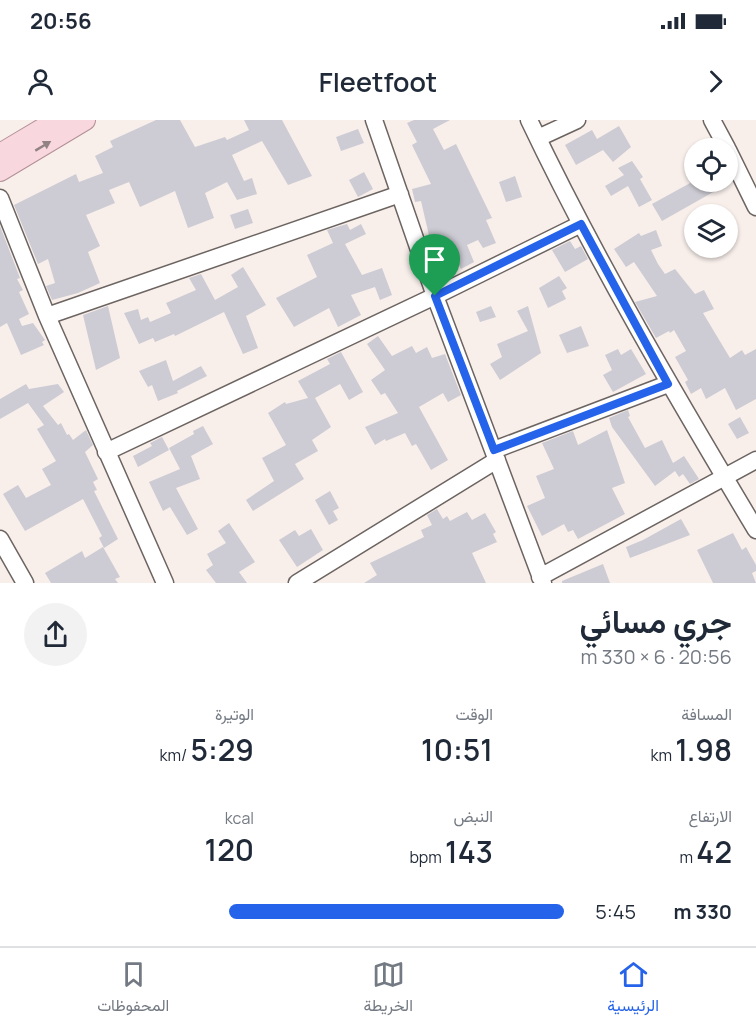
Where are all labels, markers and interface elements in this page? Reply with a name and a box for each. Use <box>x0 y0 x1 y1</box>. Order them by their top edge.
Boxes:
text: 20:56 <box>30 6 92 36</box>
text: Fleetfoot <box>319 63 437 100</box>
icon: person <box>24 65 57 98</box>
icon: forward <box>699 65 732 98</box>
map controls <box>684 138 738 258</box>
button: locate <box>684 138 738 192</box>
one-way arrow <box>35 140 51 151</box>
button: layers <box>684 204 738 258</box>
pin <box>409 234 460 296</box>
icon: arrive <box>418 243 451 276</box>
text: جري مسائي <box>580 598 732 643</box>
button: share <box>24 603 87 666</box>
text: 20:56 · 6 × 330 m <box>580 643 732 670</box>
text: الوتيرة <box>215 703 254 725</box>
text: الوقت <box>455 703 493 725</box>
text: المسافة <box>681 703 732 725</box>
text: 5:29 <box>190 729 254 770</box>
text: 10:51 <box>421 729 493 770</box>
text: 1.98 <box>675 729 732 770</box>
text: /km <box>159 744 190 766</box>
text: km <box>651 744 675 766</box>
text: النبض <box>453 805 493 827</box>
text: الارتفاع <box>689 805 732 827</box>
text: kcal <box>225 807 254 829</box>
text: 120 <box>204 829 254 870</box>
text: 143 <box>445 831 493 872</box>
text: 42 <box>696 831 732 872</box>
text: bpm <box>409 846 445 868</box>
text: m <box>680 846 696 868</box>
text: 5:45 <box>595 898 636 925</box>
text: 330 m <box>674 898 732 925</box>
tab: المحفوظات <box>97 958 169 1020</box>
tab: الخريطة <box>363 958 413 1020</box>
tab: الرئيسية <box>607 958 659 1020</box>

